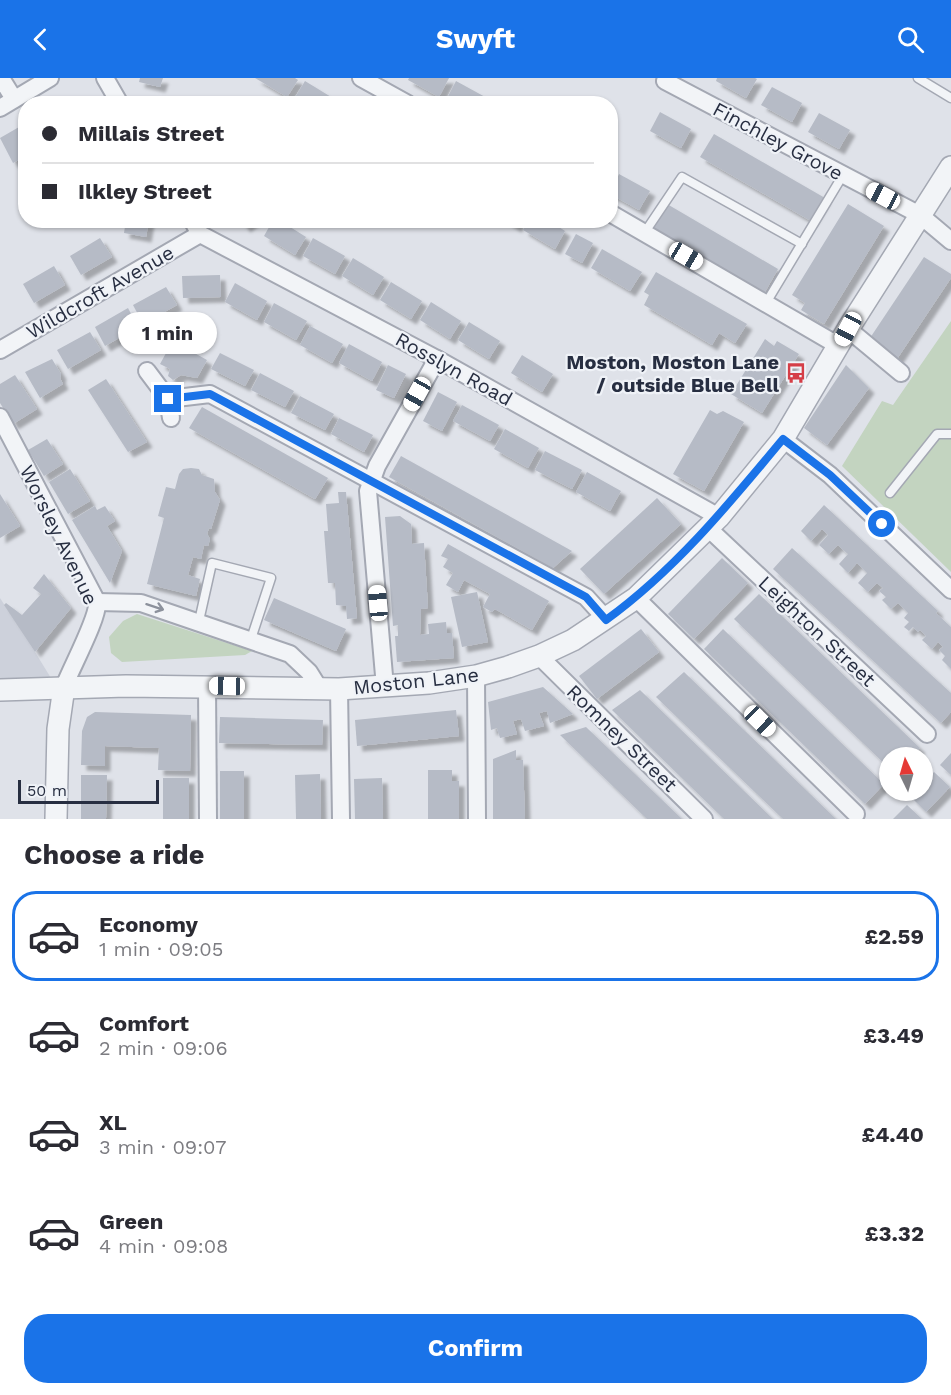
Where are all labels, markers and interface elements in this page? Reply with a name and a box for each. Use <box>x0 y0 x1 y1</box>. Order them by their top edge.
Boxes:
icon: back <box>24 23 57 56</box>
text: Swyft <box>436 23 515 55</box>
icon: search <box>894 23 927 56</box>
street label: Finchley Grove <box>709 97 847 185</box>
text: Millais Street <box>78 121 224 146</box>
text: Ilkley Street <box>78 179 212 204</box>
car <box>863 180 903 212</box>
car <box>666 239 706 273</box>
street label: Wildcroft Avenue <box>22 240 178 344</box>
car <box>832 309 864 349</box>
callout: 1 min <box>118 312 218 354</box>
text: 1 min <box>142 321 193 345</box>
street label: Rosslyn Road <box>391 327 517 411</box>
place label: Moston, Moston Lane / outside Blue Bell <box>566 350 779 397</box>
bus stop icon: Moston, Moston Lane / outside Blue Bell <box>784 361 808 385</box>
car <box>400 374 434 414</box>
route end <box>154 385 181 412</box>
street label: Worsley Avenue <box>15 461 103 609</box>
route start <box>868 510 895 537</box>
street label: Leighton Street <box>754 571 881 692</box>
car <box>367 584 389 622</box>
one-way arrow <box>145 603 164 614</box>
street label: Moston Lane <box>352 662 480 700</box>
car <box>209 677 245 695</box>
street label: Romney Street <box>562 679 683 797</box>
car <box>741 702 779 740</box>
north arrow <box>879 747 933 801</box>
map controls <box>879 747 933 801</box>
scale bar <box>18 777 159 804</box>
text: 50 m <box>27 781 67 800</box>
text: Choose a ride <box>24 839 204 871</box>
icon: car <box>27 909 81 963</box>
text: Economy <box>99 912 198 937</box>
text: £2.59 <box>864 924 924 949</box>
text: 1 min · 09:05 <box>99 937 223 961</box>
icon: car <box>27 1008 81 1062</box>
text: Comfort <box>99 1011 189 1036</box>
text: £3.49 <box>863 1023 924 1048</box>
text: 2 min · 09:06 <box>99 1036 228 1060</box>
icon: car <box>27 1107 81 1161</box>
text: XL <box>99 1110 127 1135</box>
text: £4.40 <box>862 1122 924 1147</box>
text: 3 min · 09:07 <box>99 1135 226 1159</box>
icon: car <box>27 1206 81 1260</box>
text: Green <box>99 1209 163 1234</box>
text: £3.32 <box>865 1221 924 1246</box>
text: 4 min · 09:08 <box>99 1234 228 1258</box>
button: Confirm <box>24 1314 927 1383</box>

